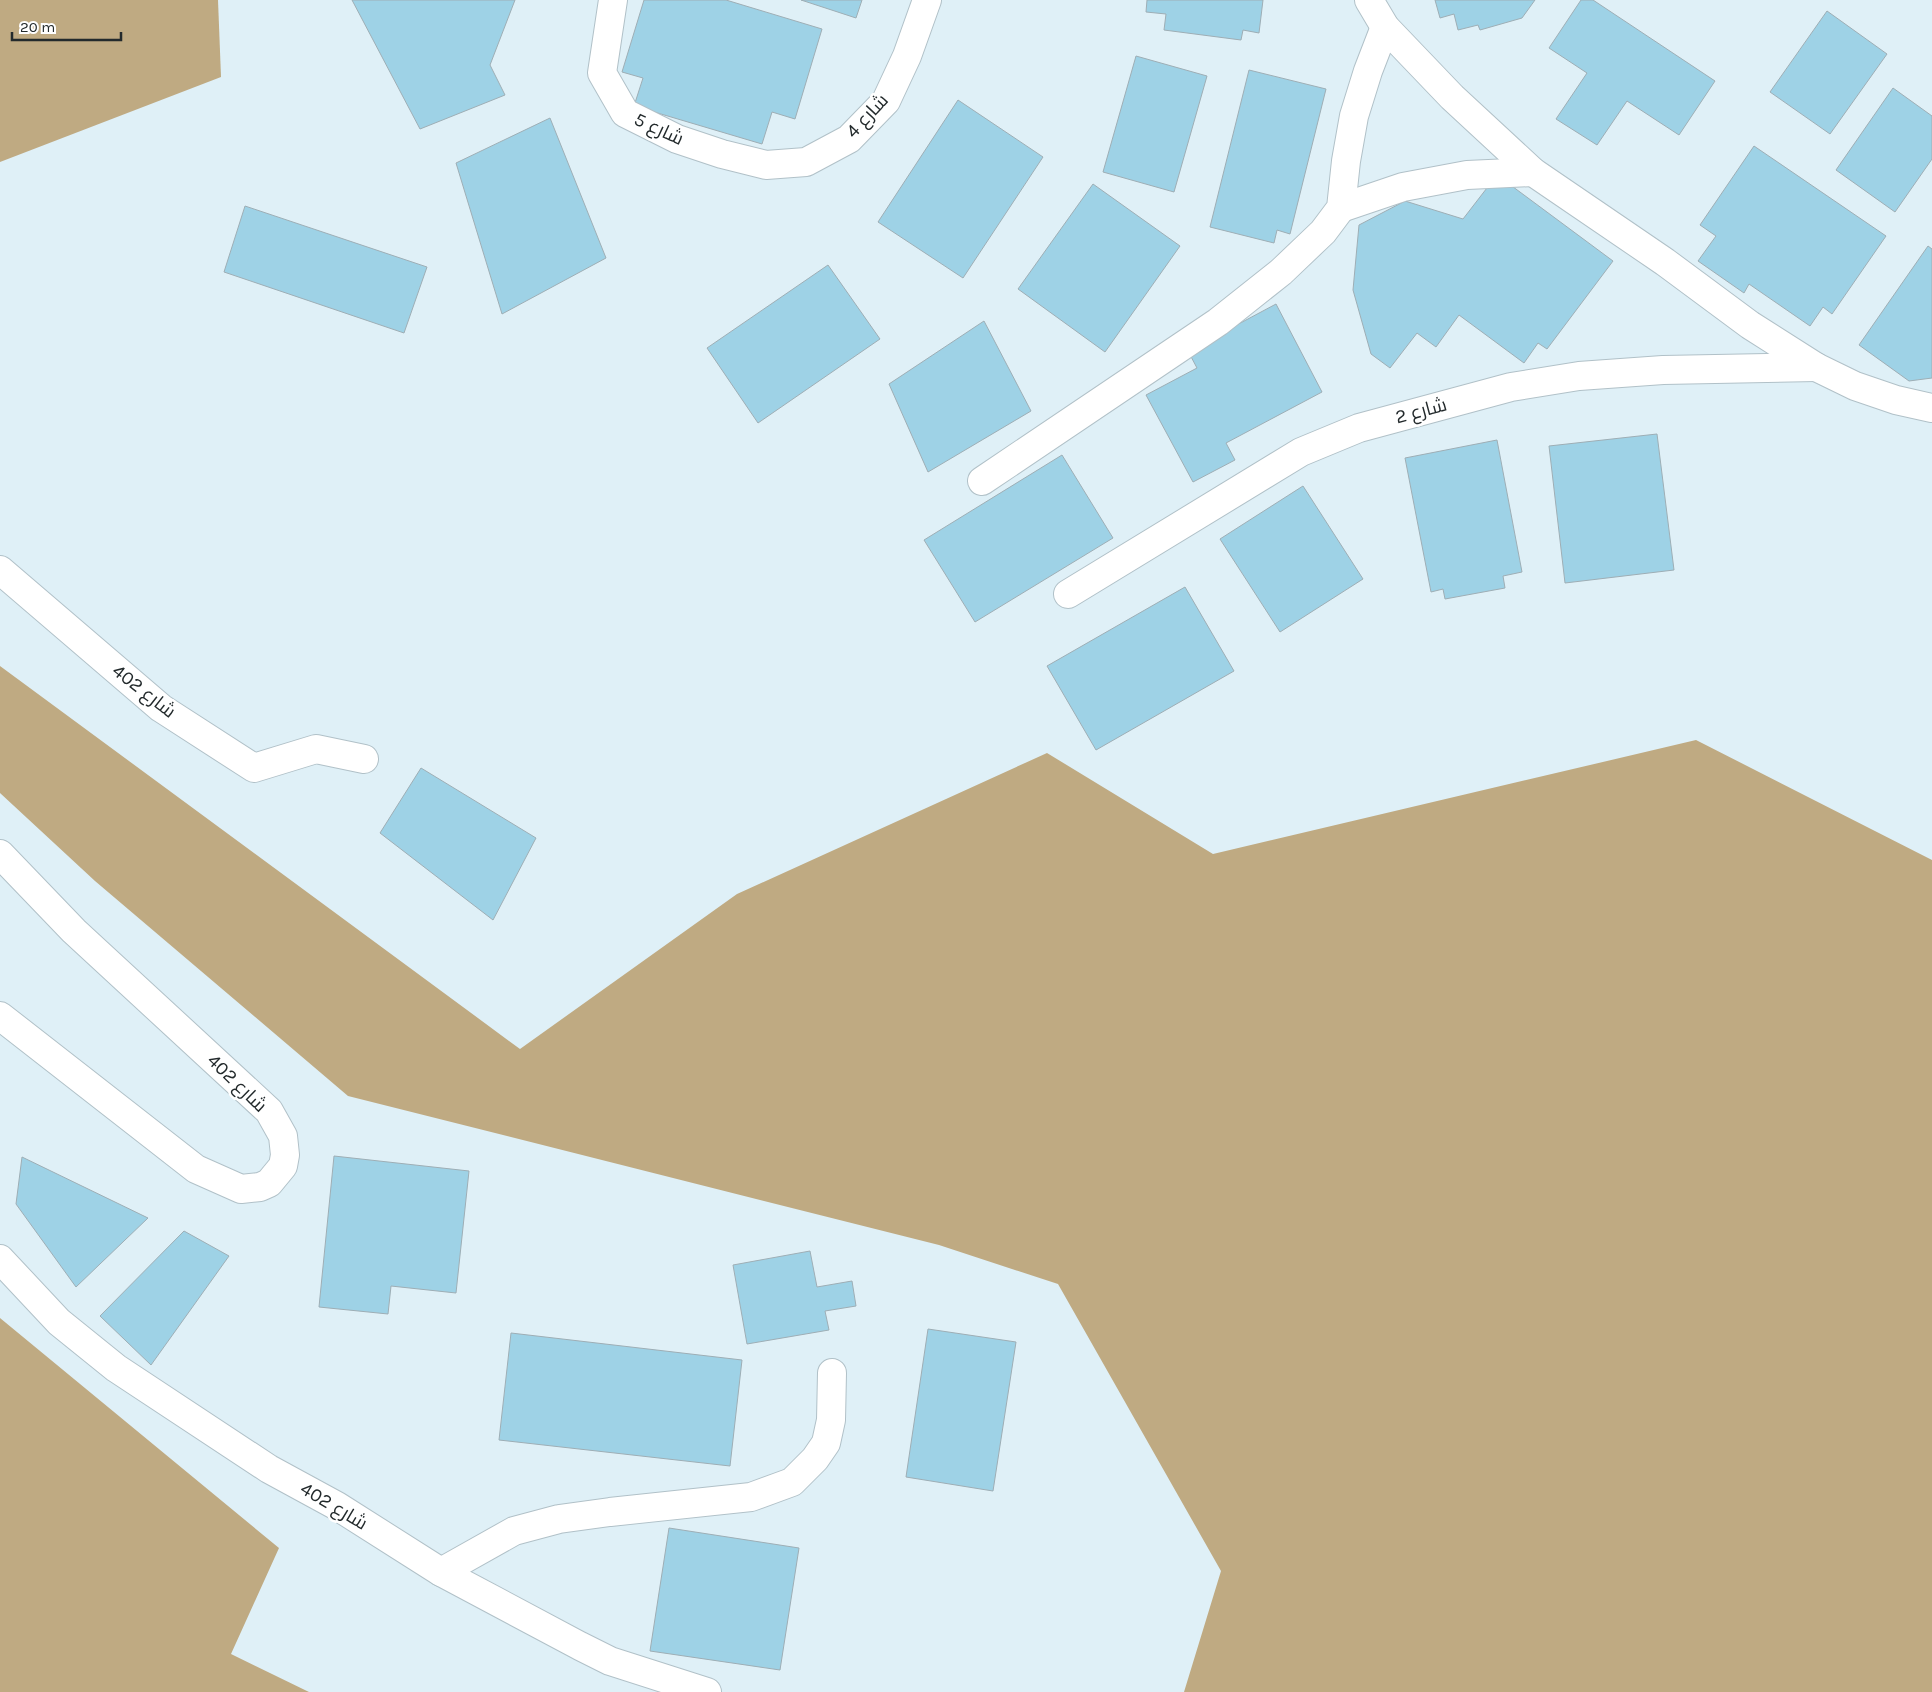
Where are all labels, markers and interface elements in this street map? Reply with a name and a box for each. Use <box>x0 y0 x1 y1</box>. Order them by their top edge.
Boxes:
scale bar <box>12 10 121 42</box>
text: 20 m <box>20 18 55 36</box>
street label: شارع 4 <box>841 89 894 144</box>
street label: شارع 5 <box>630 108 687 152</box>
street label: شارع 2 <box>1393 394 1450 430</box>
street label: شارع 402 <box>107 659 180 724</box>
street label: شارع 402 <box>201 1049 271 1118</box>
street label: شارع 402 <box>295 1477 371 1536</box>

